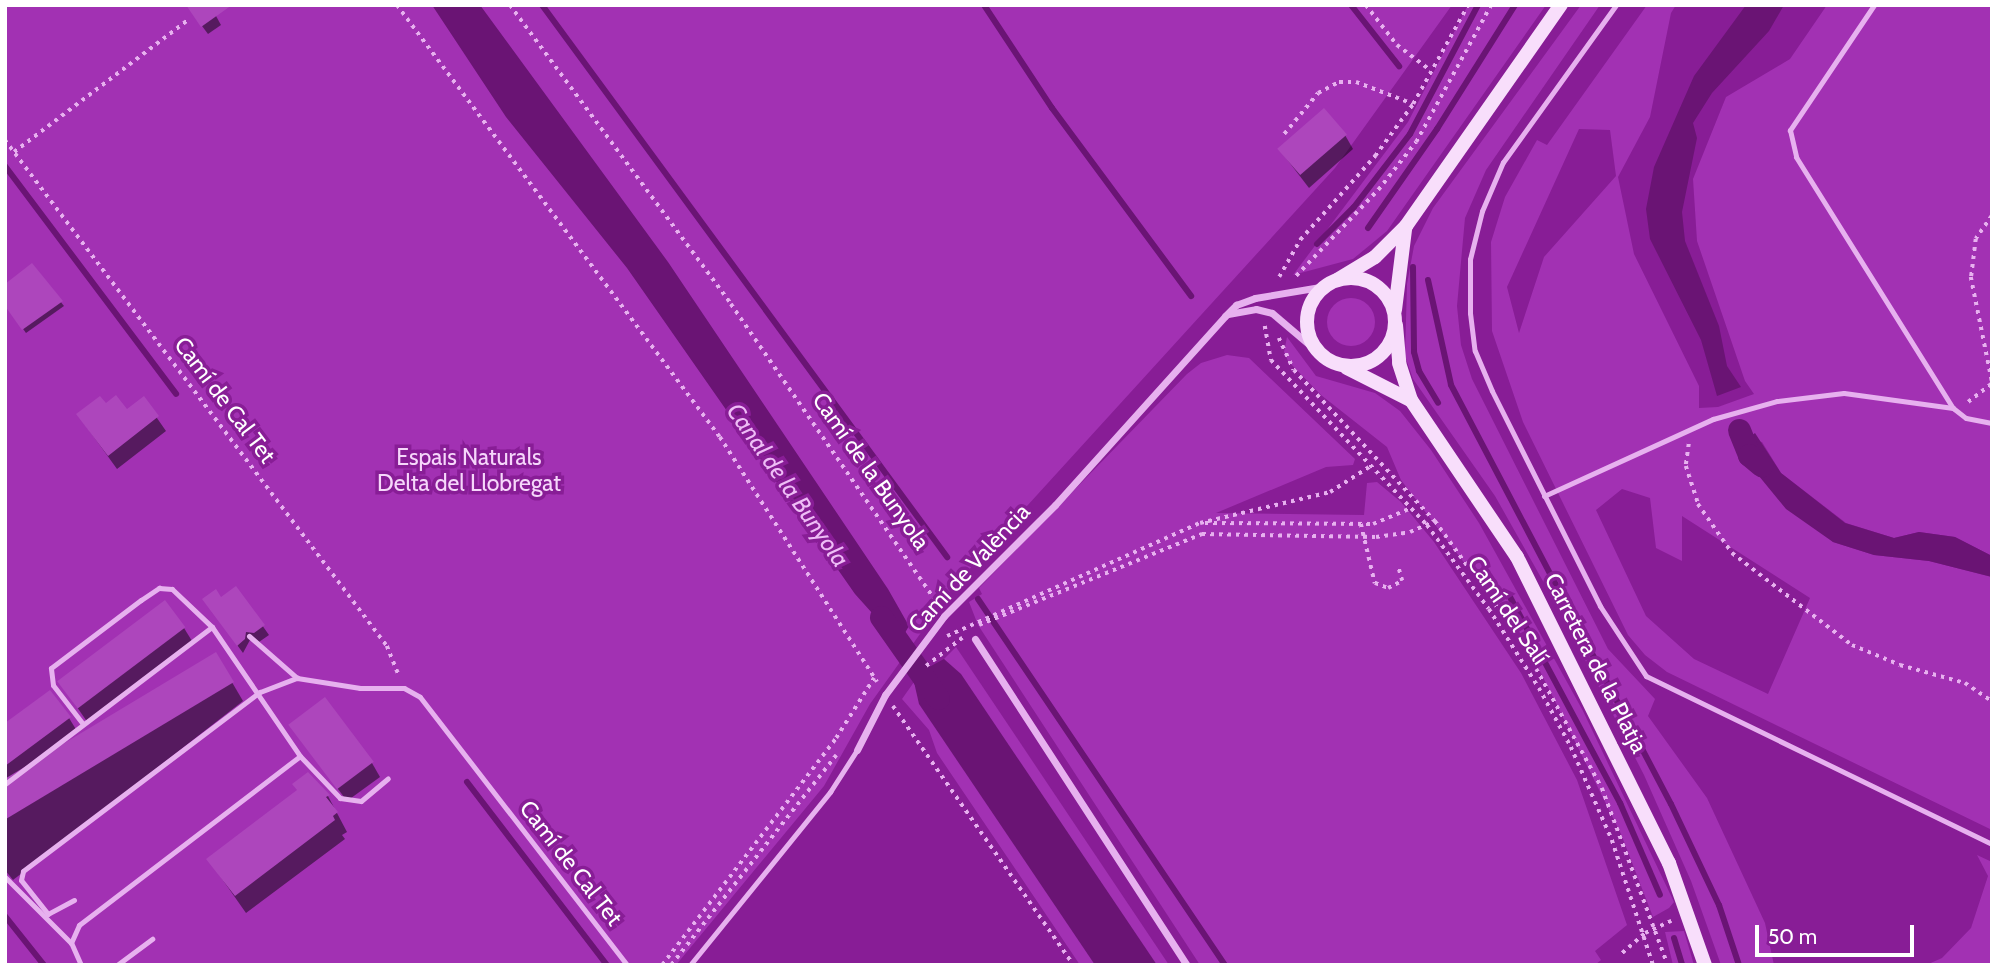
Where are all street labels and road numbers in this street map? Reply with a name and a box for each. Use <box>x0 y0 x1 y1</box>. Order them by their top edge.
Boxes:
street label: Camí de Cal Tet <box>169 331 281 469</box>
street label: Camí de la Bunyola <box>806 387 936 555</box>
street label: Camí de València <box>902 498 1036 638</box>
street label: Camí del Salí <box>1462 550 1554 670</box>
street label: Carretera de la Platja <box>1539 568 1653 758</box>
street label: Camí de Cal Tet <box>514 795 628 931</box>

